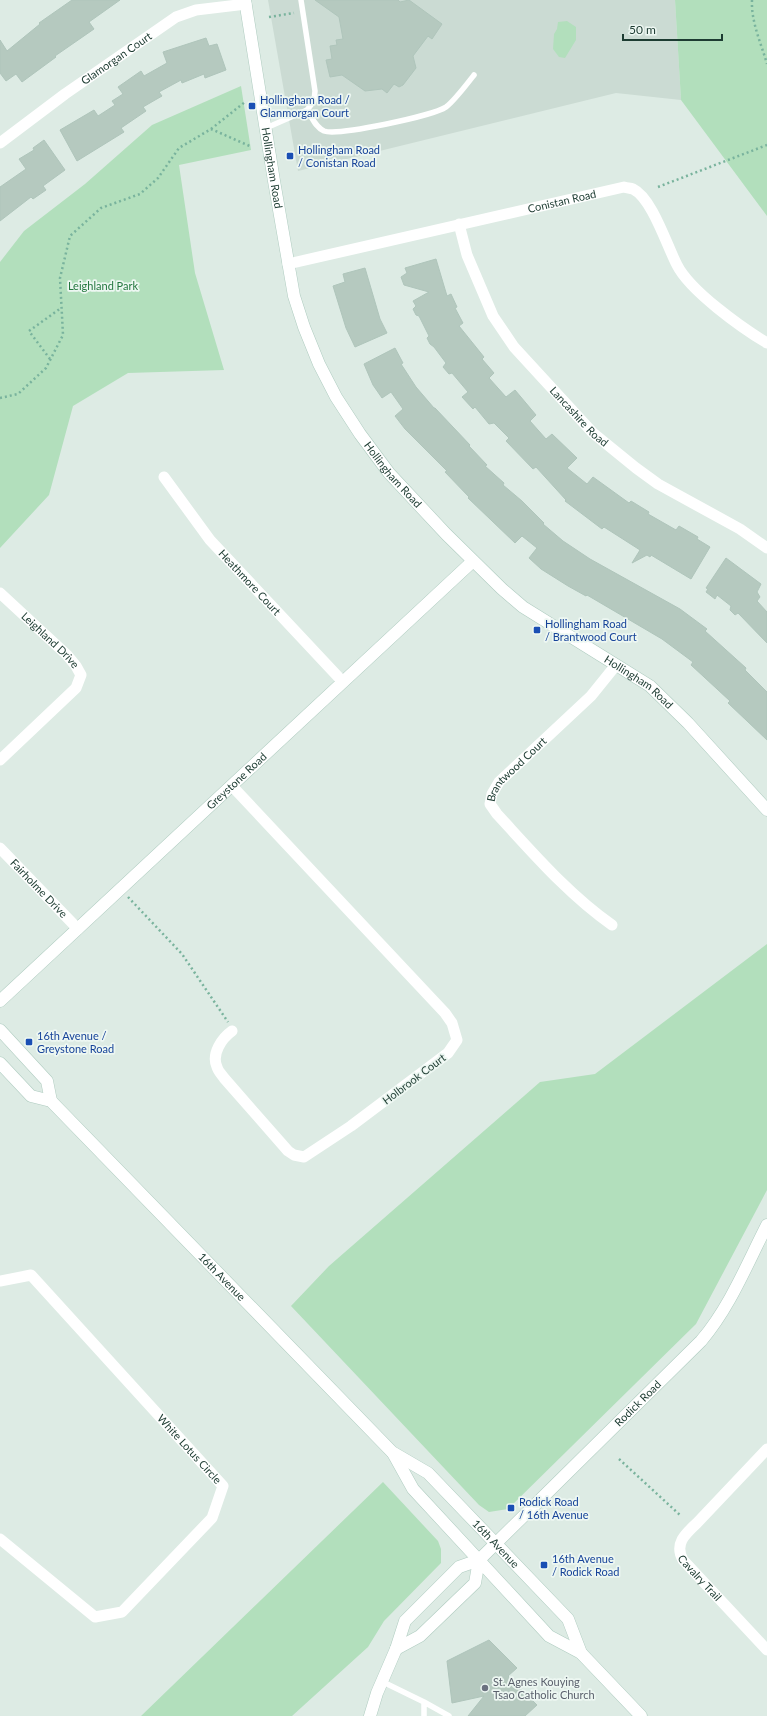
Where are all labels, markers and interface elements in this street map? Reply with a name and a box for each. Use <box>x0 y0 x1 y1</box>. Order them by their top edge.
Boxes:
scale bar <box>623 16 722 42</box>
text: 50 m <box>629 22 656 37</box>
street label: Glamorgan Court <box>78 29 154 87</box>
place label: Hollingham Road / Glanmorgan Court <box>260 93 350 119</box>
marker: Hollingham Road / Glanmorgan Court <box>247 101 257 111</box>
street label: Hollingham Road <box>259 126 286 209</box>
place label: Hollingham Road / Conistan Road <box>298 143 380 169</box>
marker: Hollingham Road / Conistan Road <box>285 151 295 161</box>
street label: Conistan Road <box>526 187 597 215</box>
park label: Leighland Park <box>68 279 139 292</box>
street label: Lancashire Road <box>547 384 611 449</box>
street label: Hollingham Road <box>362 439 425 510</box>
street label: Heathmore Court <box>216 547 284 617</box>
street label: Leighland Drive <box>19 609 82 671</box>
place label: Hollingham Road / Brantwood Court <box>545 617 637 643</box>
marker: Hollingham Road / Brantwood Court <box>532 625 542 635</box>
street label: Hollingham Road <box>602 652 676 711</box>
street label: Brantwood Court <box>484 734 549 803</box>
street label: Greystone Road <box>203 750 269 812</box>
street label: Fairholme Drive <box>8 856 71 920</box>
place label: 16th Avenue / Greystone Road <box>37 1029 114 1055</box>
marker: 16th Avenue / Greystone Road <box>24 1037 34 1047</box>
street label: Holbrook Court <box>380 1051 448 1106</box>
street label: 16th Avenue <box>196 1250 248 1303</box>
street label: Rodick Road <box>612 1377 663 1429</box>
street label: White Lotus Circle <box>155 1411 225 1486</box>
place label: Rodick Road / 16th Avenue <box>519 1495 589 1521</box>
marker: Rodick Road / 16th Avenue <box>506 1503 516 1513</box>
street label: 16th Avenue <box>470 1517 522 1570</box>
place label: 16th Avenue / Rodick Road <box>552 1552 619 1578</box>
street label: Cavalry Trail <box>675 1553 725 1603</box>
marker: 16th Avenue / Rodick Road <box>539 1560 549 1570</box>
place label: St. Agnes Kouying Tsao Catholic Church <box>493 1675 595 1701</box>
marker: St. Agnes Kouying Tsao Catholic Church <box>480 1683 490 1693</box>

